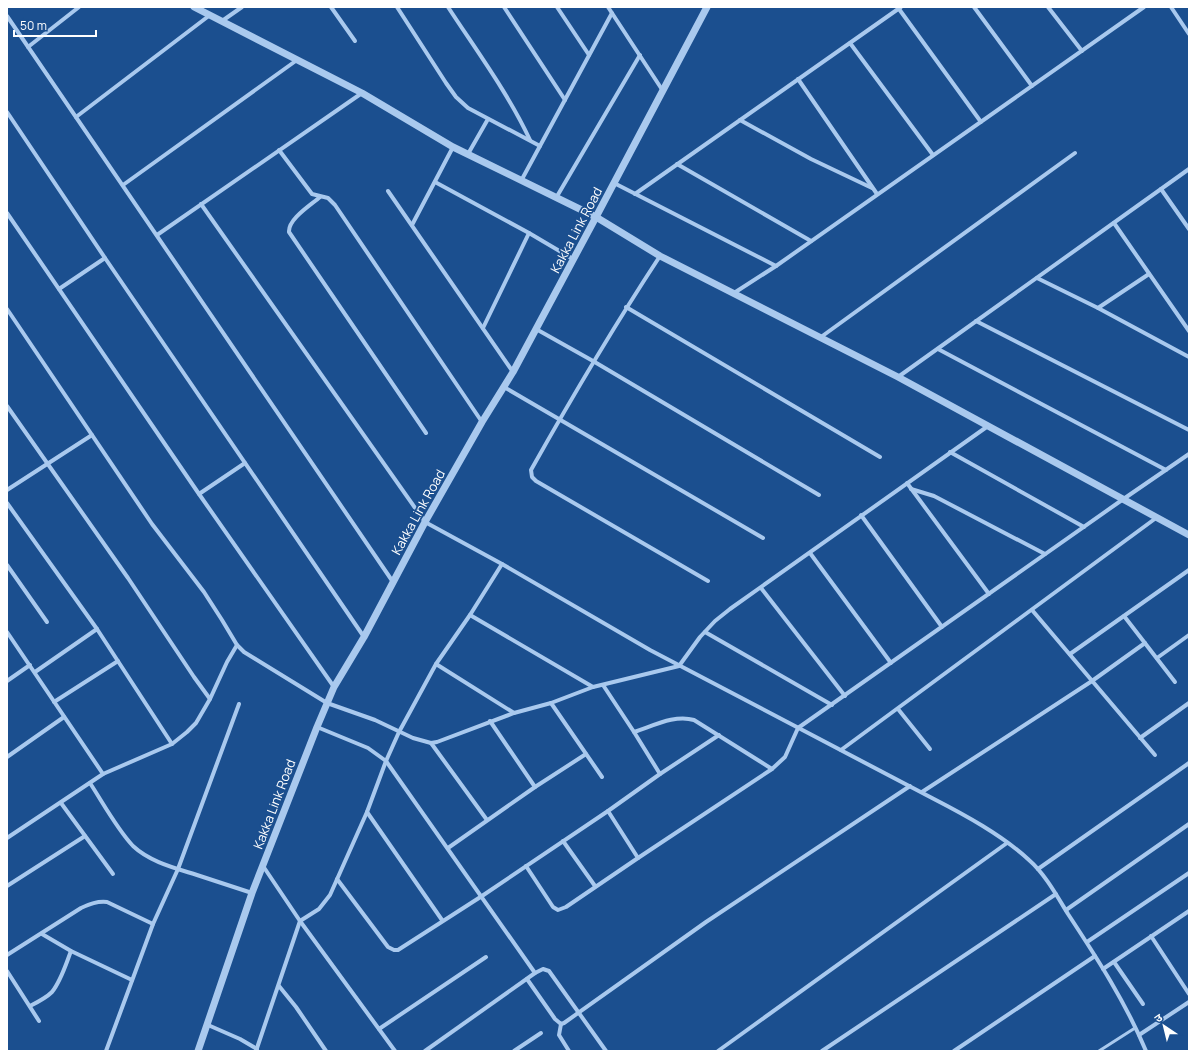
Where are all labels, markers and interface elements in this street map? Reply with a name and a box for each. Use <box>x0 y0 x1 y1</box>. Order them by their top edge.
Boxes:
scale bar <box>14 12 96 38</box>
text: 50 m <box>20 17 47 34</box>
street label: Kakka Link Road <box>546 184 606 276</box>
street label: Kakka Link Road <box>387 466 449 558</box>
street label: Kakka Link Road <box>249 756 299 852</box>
north arrow <box>1144 1006 1184 1046</box>
text: उ <box>1151 1009 1165 1025</box>

